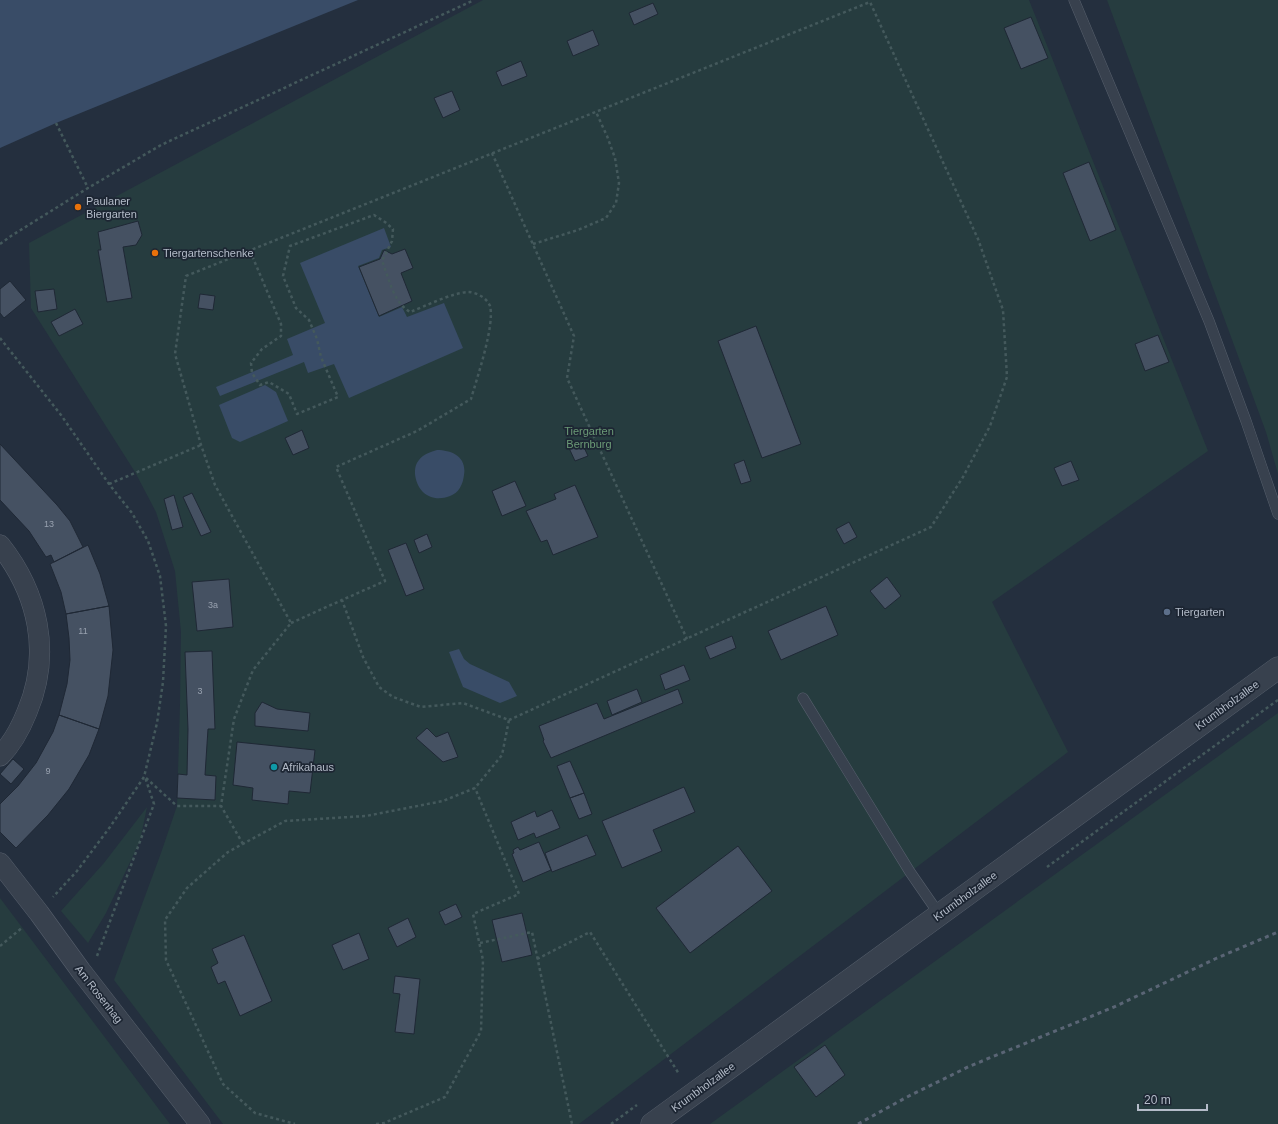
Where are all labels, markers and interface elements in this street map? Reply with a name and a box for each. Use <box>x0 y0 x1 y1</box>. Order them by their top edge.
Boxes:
place label: Paulaner Biergarten <box>86 195 137 220</box>
marker: Paulaner Biergarten <box>73 202 83 212</box>
place label: Tiergartenschenke <box>163 247 254 259</box>
marker: Tiergartenschenke <box>150 248 160 258</box>
park label: Tiergarten Bernburg <box>564 425 614 450</box>
house number: 13 <box>44 519 54 529</box>
house number: 3a <box>208 600 218 610</box>
place label: Tiergarten <box>1175 606 1225 618</box>
marker: Tiergarten <box>1162 607 1172 617</box>
house number: 11 <box>78 626 88 636</box>
street label: Krumbholzallee <box>1193 678 1261 732</box>
house number: 3 <box>197 686 203 696</box>
place label: Afrikahaus <box>282 761 334 773</box>
marker: Afrikahaus <box>269 762 279 772</box>
house number: 9 <box>45 766 51 776</box>
street label: Krumbholzallee <box>931 869 999 923</box>
street label: Am Rosenhag <box>73 963 125 1025</box>
street label: Krumbholzallee <box>669 1060 737 1114</box>
scale bar <box>1138 1086 1207 1112</box>
text: 20 m <box>1144 1093 1171 1107</box>

